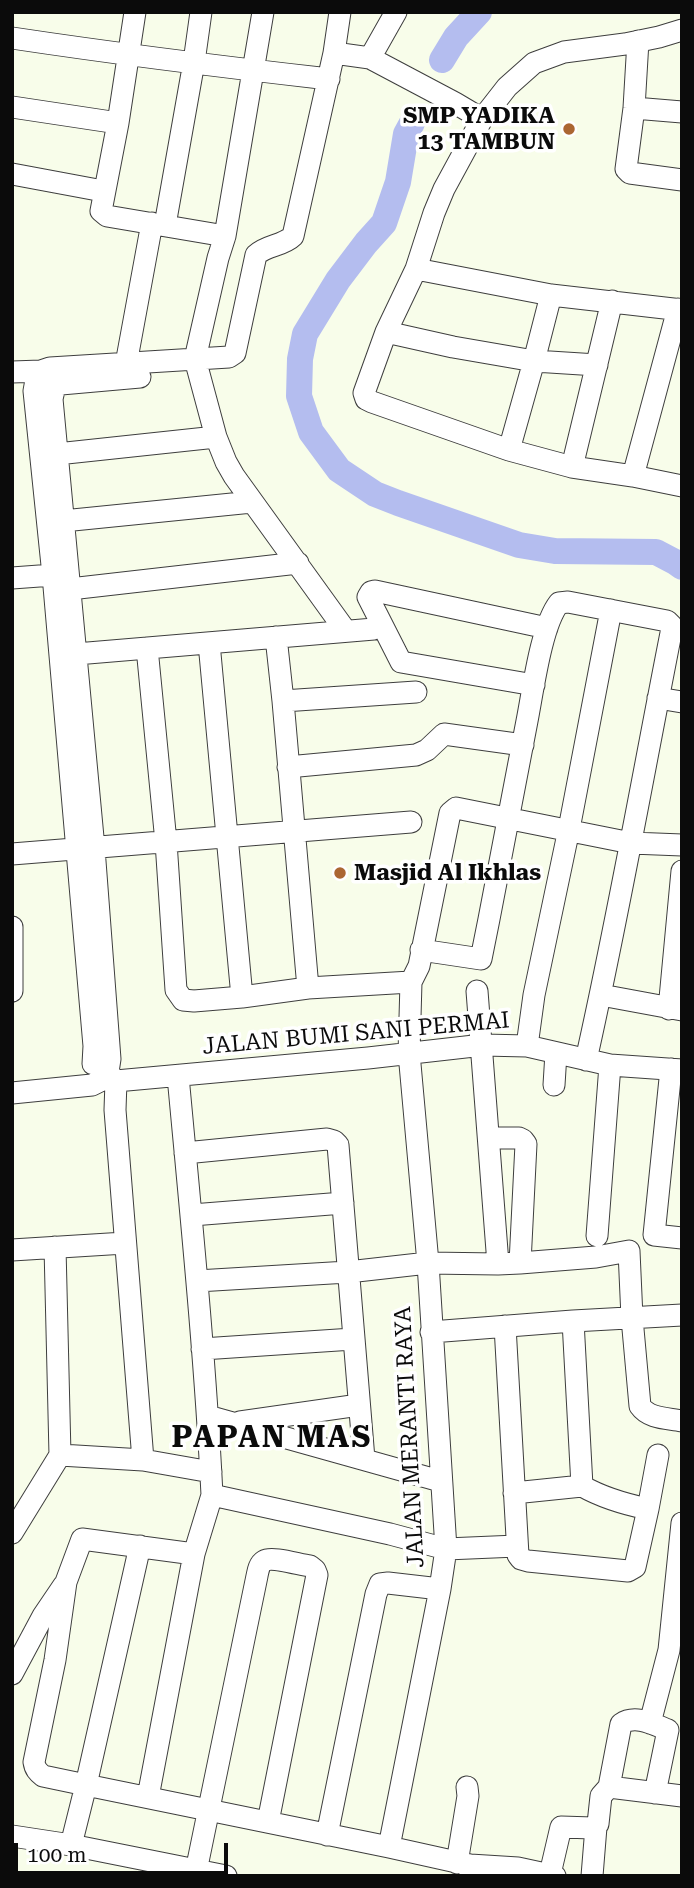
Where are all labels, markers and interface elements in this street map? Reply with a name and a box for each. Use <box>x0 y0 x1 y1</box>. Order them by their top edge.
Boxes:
place label: SMP YADIKA 13 TAMBUN <box>403 102 555 156</box>
marker: SMP YADIKA 13 TAMBUN <box>561 121 577 137</box>
place label: Masjid Al Ikhlas <box>354 859 541 887</box>
marker: Masjid Al Ikhlas <box>332 865 348 881</box>
street label: JALAN BUMI SANI PERMAI <box>201 1007 511 1061</box>
street label: JALAN MERANTI RAYA <box>389 1306 431 1568</box>
district label: PAPAN MAS <box>173 1420 371 1456</box>
scale bar <box>18 1828 231 1872</box>
text: 100 m <box>27 1843 87 1867</box>

